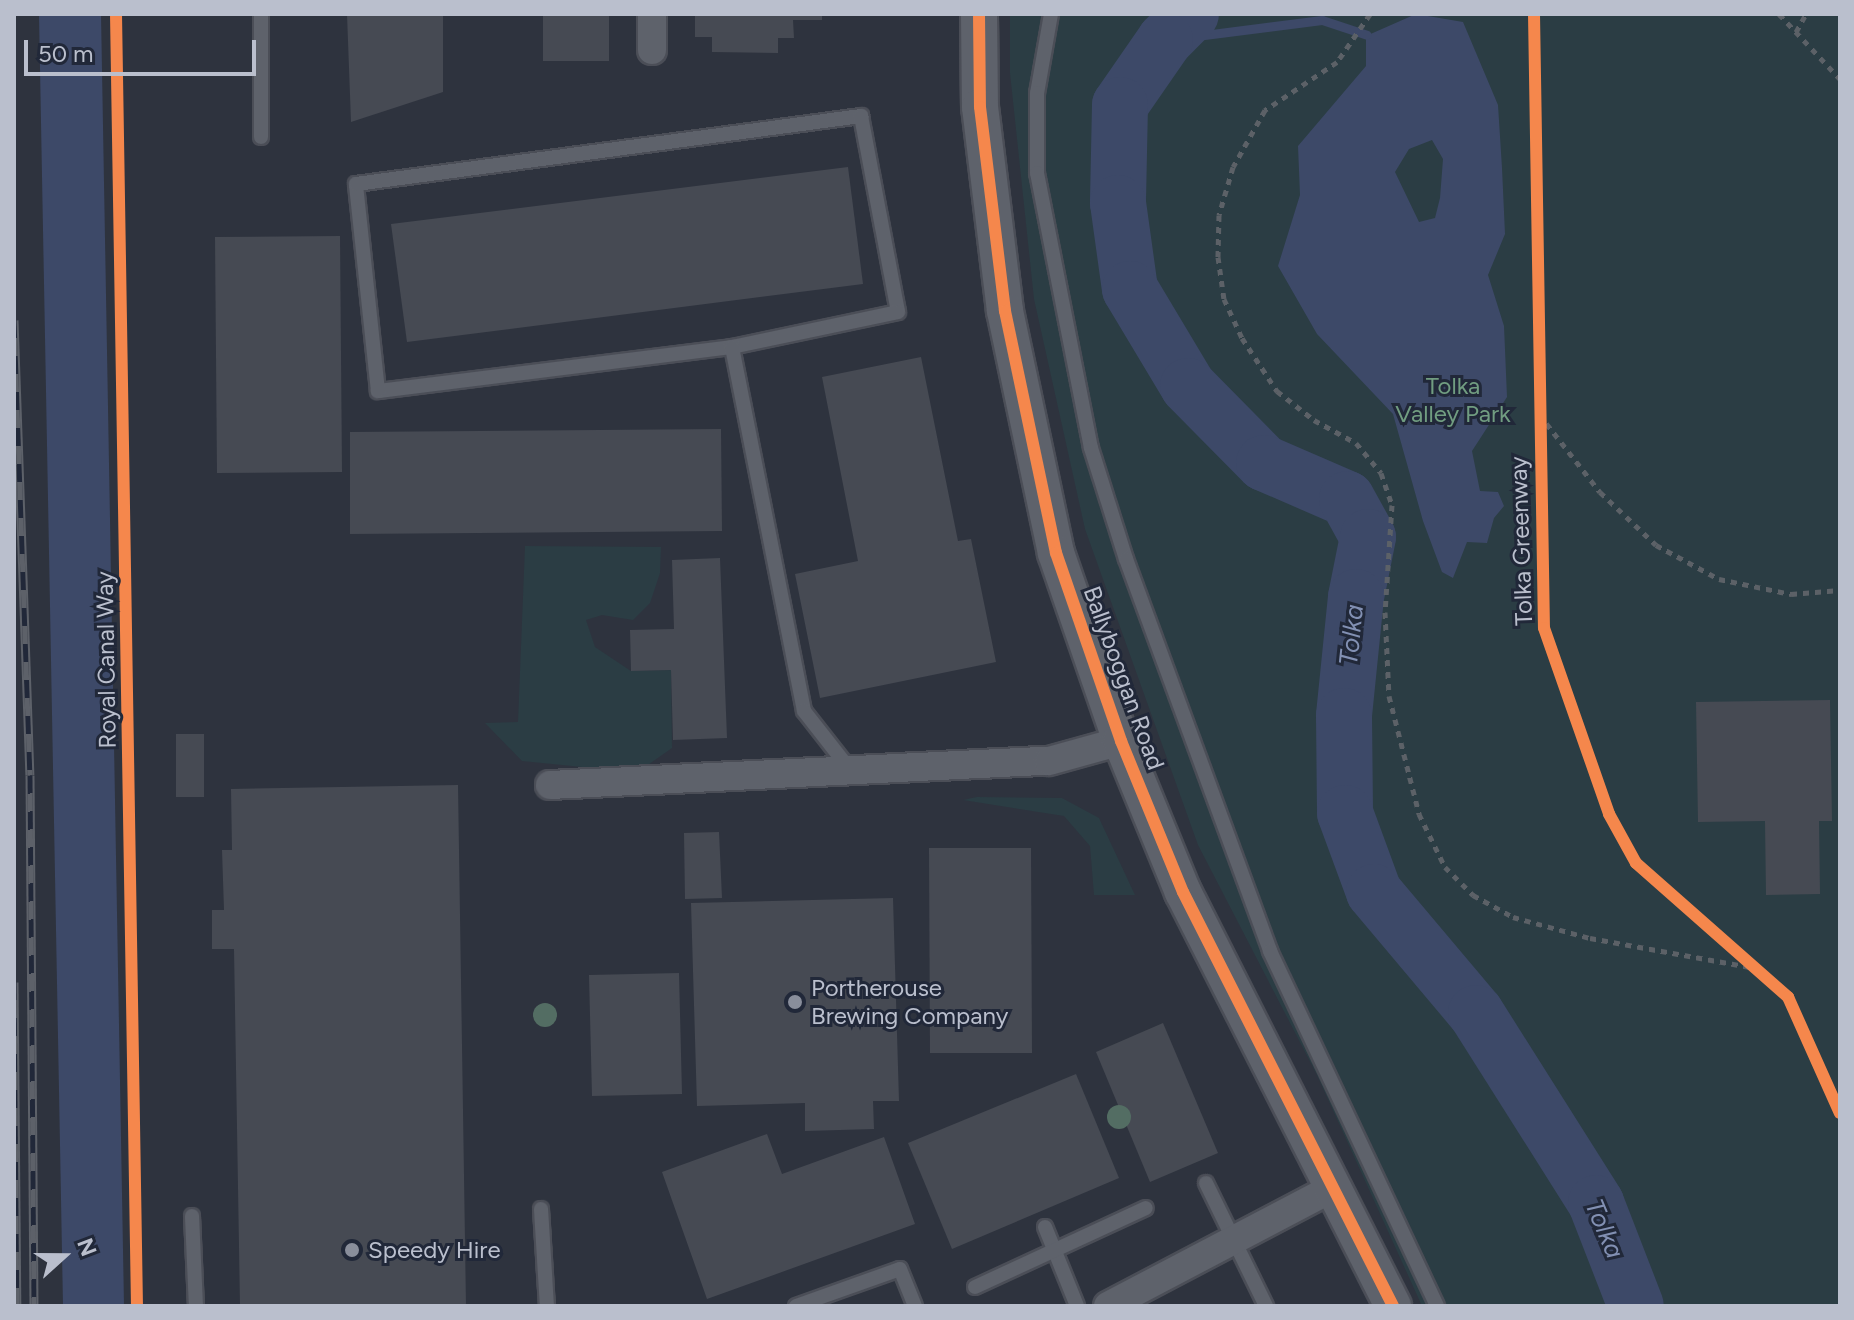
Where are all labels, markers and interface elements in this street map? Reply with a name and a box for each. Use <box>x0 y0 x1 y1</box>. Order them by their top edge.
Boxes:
scale bar <box>28 24 260 74</box>
text: 50 m <box>38 39 94 68</box>
park label: Tolka Valley Park <box>1395 372 1511 428</box>
street label: Tolka Greenway <box>1504 456 1538 626</box>
street label: Royal Canal Way <box>90 571 122 749</box>
street label: Ballyboggan Road <box>1077 582 1171 774</box>
water label: Tolka <box>1333 603 1371 667</box>
place label: Portherouse Brewing Company <box>811 974 1008 1030</box>
marker: Portherouse Brewing Company <box>786 993 804 1011</box>
water label: Tolka <box>1578 1195 1630 1263</box>
north arrow <box>24 1216 104 1296</box>
text: N <box>71 1234 103 1260</box>
place label: Speedy Hire <box>368 1236 501 1264</box>
marker: Speedy Hire <box>343 1241 361 1259</box>

